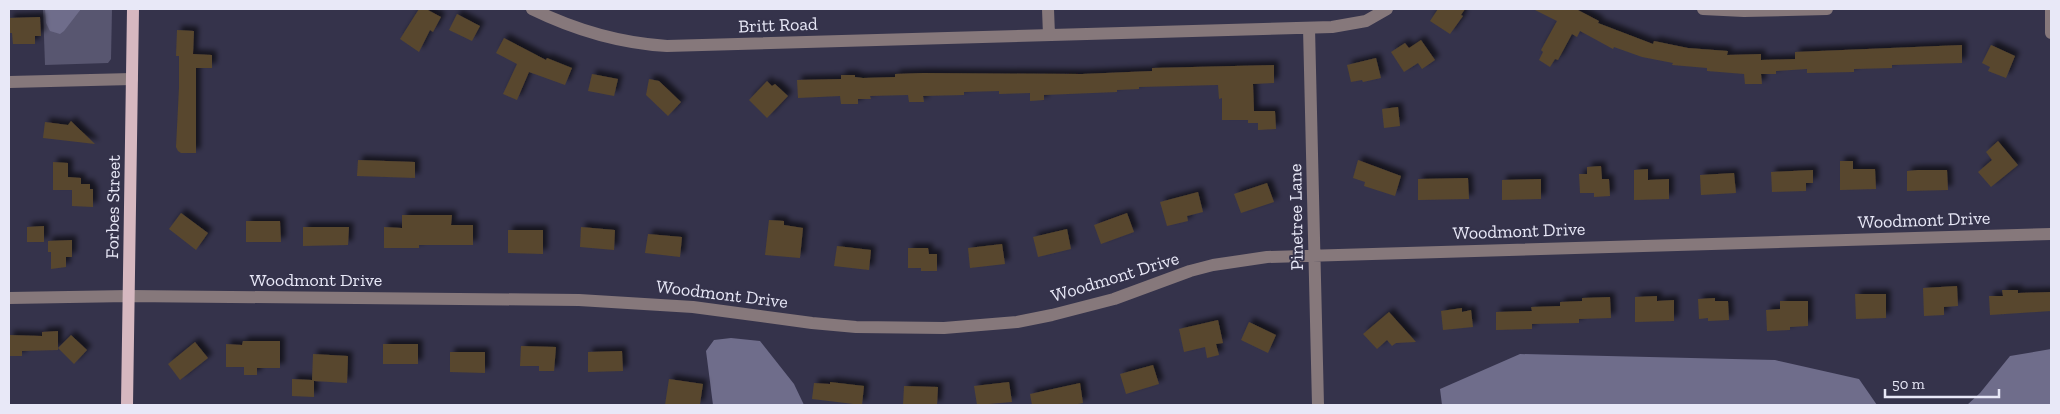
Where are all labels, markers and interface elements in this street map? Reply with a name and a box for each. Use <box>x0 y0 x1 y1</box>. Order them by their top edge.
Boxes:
street label: Britt Road <box>738 13 818 37</box>
street label: Forbes Street <box>101 155 125 259</box>
street label: Pinetree Lane <box>1284 163 1308 271</box>
street label: Woodmont Drive <box>1857 207 1991 233</box>
street label: Woodmont Drive <box>1452 218 1586 244</box>
street label: Woodmont Drive <box>1048 247 1182 307</box>
street label: Woodmont Drive <box>250 269 382 291</box>
street label: Woodmont Drive <box>655 275 789 313</box>
scale bar <box>1885 366 1999 398</box>
text: 50 m <box>1892 375 1925 393</box>

